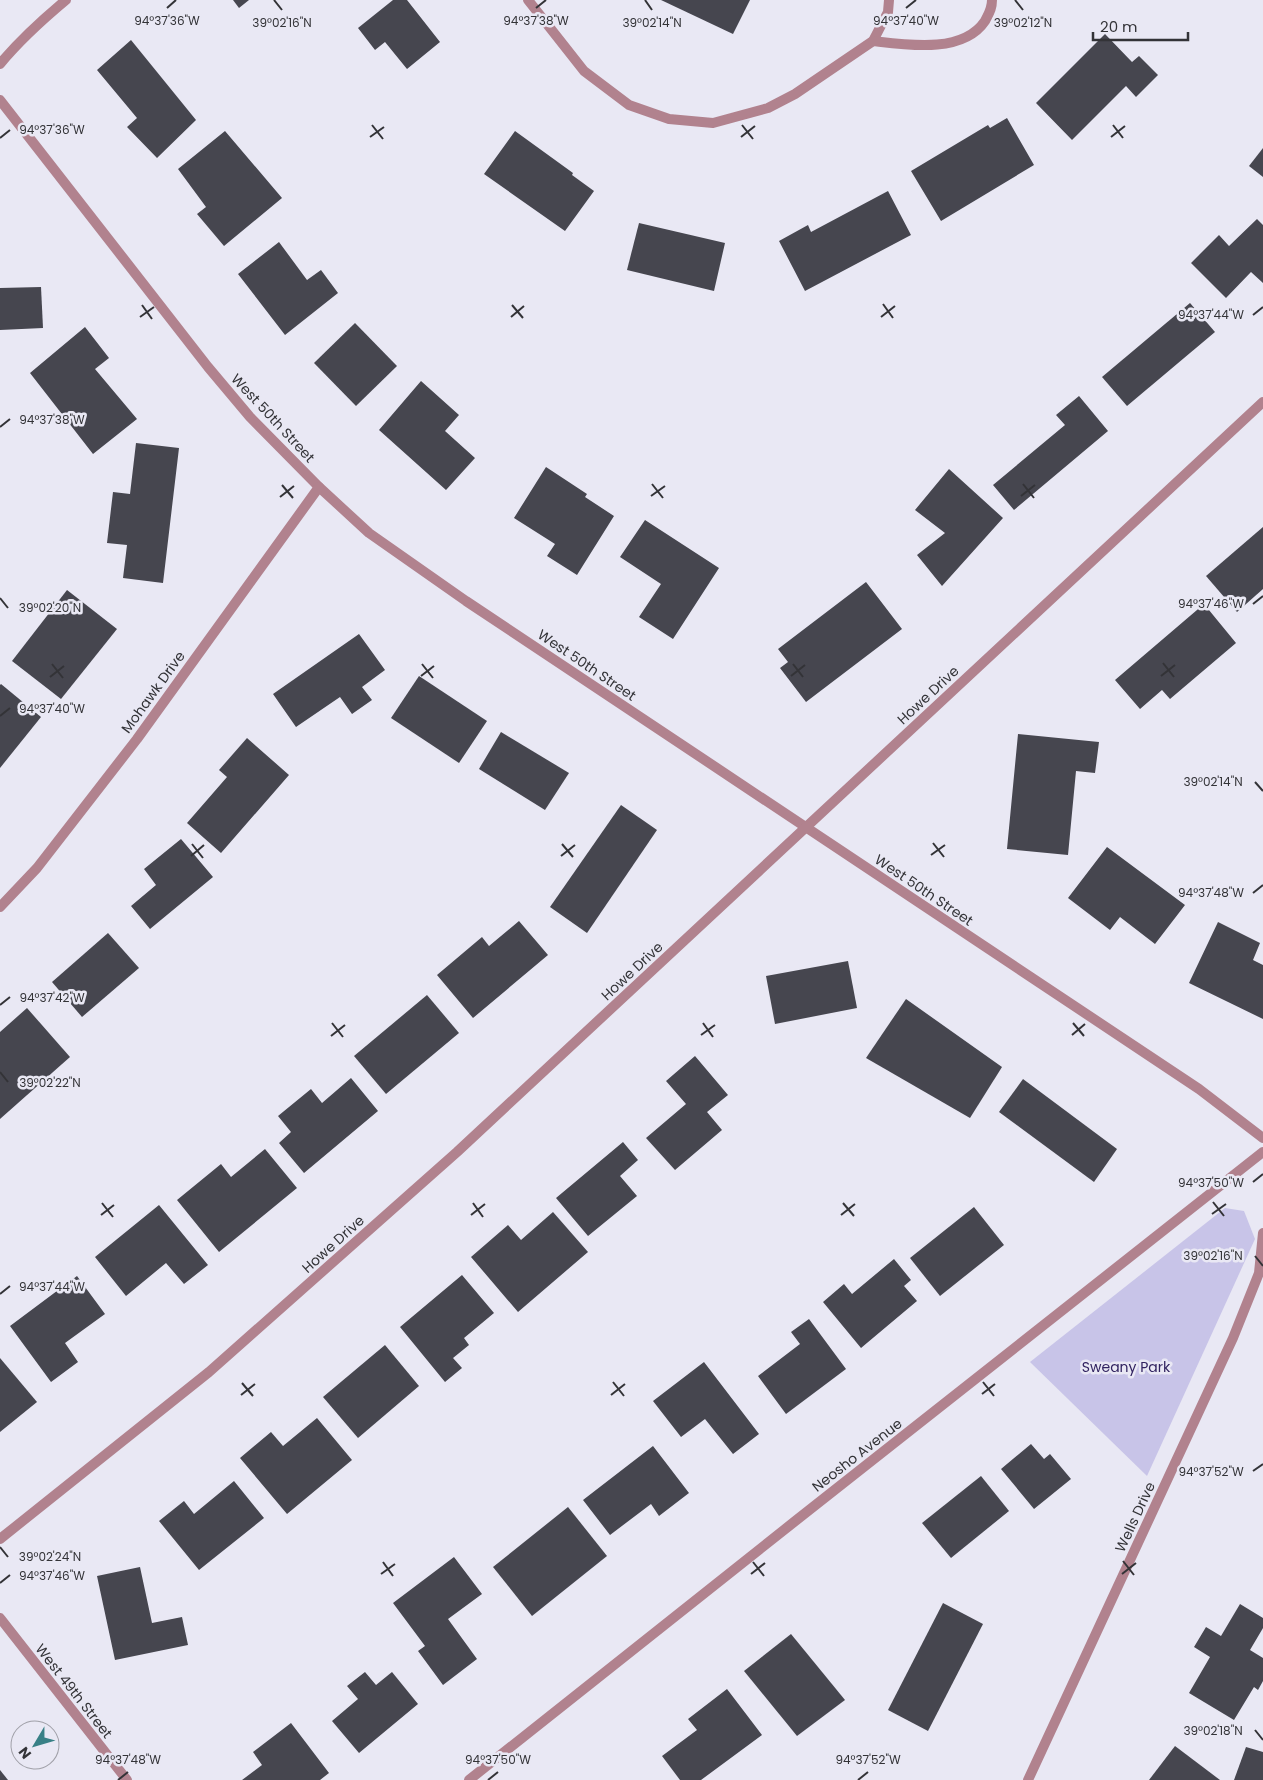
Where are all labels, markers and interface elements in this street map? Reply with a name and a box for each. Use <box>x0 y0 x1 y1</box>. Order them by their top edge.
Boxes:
scale bar <box>1093 10 1188 42</box>
text: 94°37'36"W <box>134 12 200 29</box>
text: 94°37'38"W <box>503 12 569 29</box>
text: 94°37'40"W <box>873 12 939 29</box>
text: 39°02'16"N <box>252 14 312 31</box>
text: 39°02'14"N <box>622 14 682 31</box>
text: 39°02'12"N <box>994 14 1052 31</box>
text: 20 m <box>1100 16 1138 37</box>
text: 94°37'36"W <box>19 121 85 138</box>
text: 94°37'44"W <box>1178 306 1244 323</box>
street label: West 50th Street <box>227 369 319 467</box>
text: 94°37'38"W <box>19 411 85 428</box>
text: 94°37'46"W <box>1178 595 1244 612</box>
text: 39°02'20"N <box>19 599 81 616</box>
street label: West 50th Street <box>534 625 640 705</box>
street label: Mohawk Drive <box>116 647 190 737</box>
street label: Howe Drive <box>893 661 963 729</box>
text: 94°37'40"W <box>19 700 85 717</box>
text: 39°02'14"N <box>1183 773 1243 790</box>
street label: West 50th Street <box>871 850 977 930</box>
text: 94°37'48"W <box>1178 884 1244 901</box>
street label: Howe Drive <box>597 937 667 1005</box>
text: 94°37'42"W <box>19 989 85 1006</box>
text: 39°02'22"N <box>19 1074 81 1091</box>
text: 94°37'50"W <box>1178 1174 1244 1191</box>
street label: Howe Drive <box>297 1210 369 1277</box>
text: 39°02'16"N <box>1183 1247 1243 1264</box>
text: 94°37'44"W <box>19 1278 85 1295</box>
park label: Sweany Park <box>1082 1357 1171 1377</box>
street label: Neosho Avenue <box>808 1413 906 1496</box>
text: 94°37'52"W <box>1178 1463 1244 1480</box>
street label: Wells Drive <box>1110 1478 1160 1555</box>
text: 39°02'24"N <box>19 1548 81 1565</box>
text: 94°37'46"W <box>19 1567 85 1584</box>
street label: West 49th Street <box>31 1640 117 1742</box>
north arrow <box>10 1720 60 1770</box>
text: 39°02'18"N <box>1183 1722 1243 1739</box>
text: N <box>14 1743 36 1763</box>
text: 94°37'48"W <box>95 1751 161 1768</box>
text: 94°37'50"W <box>465 1751 531 1768</box>
text: 94°37'52"W <box>835 1751 901 1768</box>

